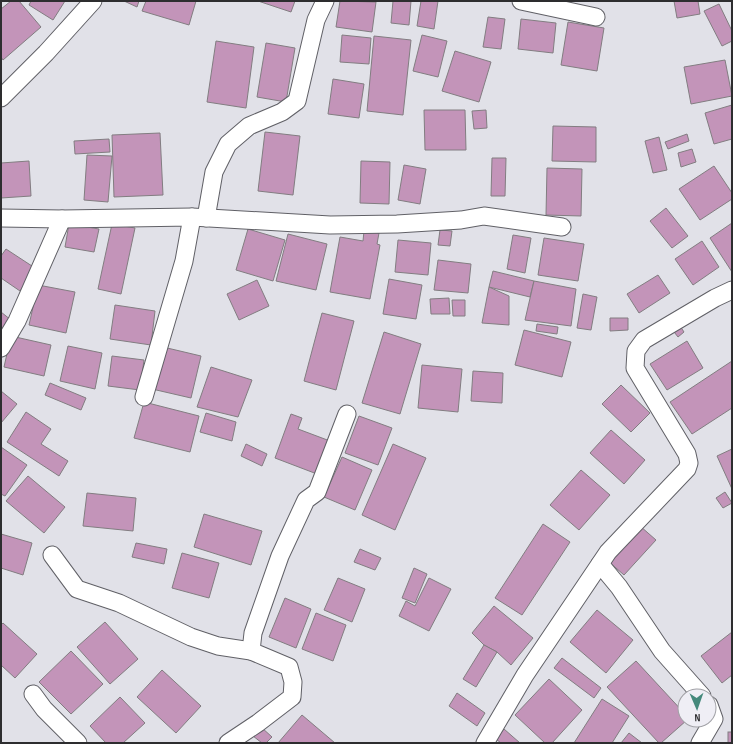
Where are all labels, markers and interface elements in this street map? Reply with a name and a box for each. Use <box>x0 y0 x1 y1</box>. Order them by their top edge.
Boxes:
north arrow <box>677 688 717 728</box>
text: N <box>694 711 700 724</box>

